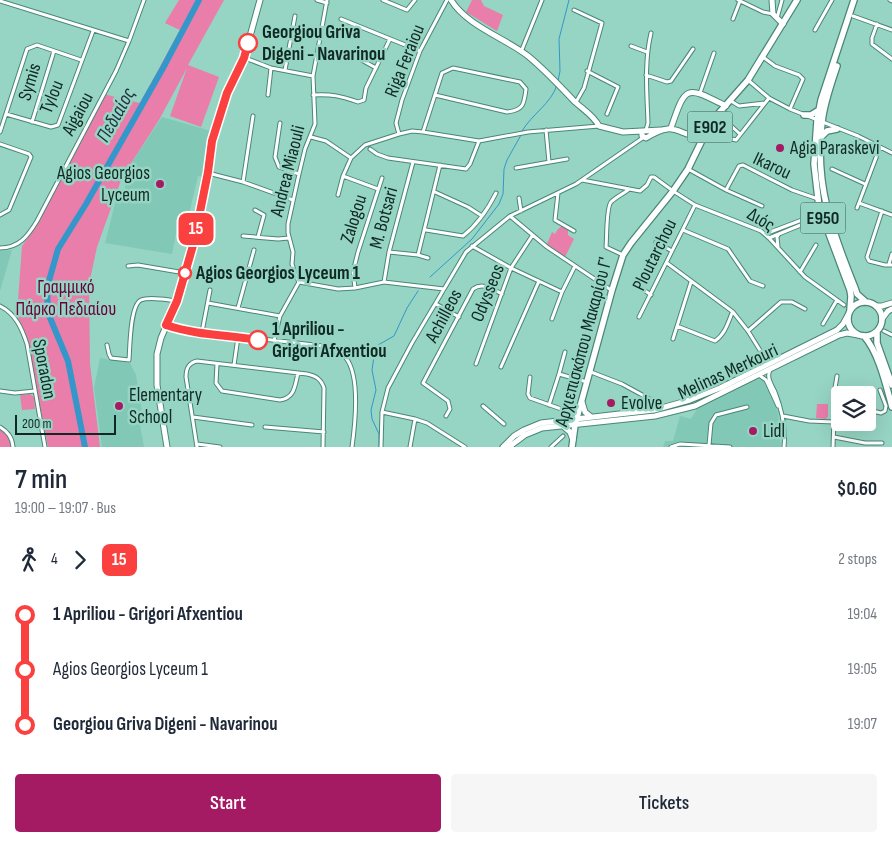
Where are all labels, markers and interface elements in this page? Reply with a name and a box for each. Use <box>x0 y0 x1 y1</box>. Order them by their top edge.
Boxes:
place label: Georgiou Griva Digeni - Navarinou <box>262 21 385 66</box>
street label: Riga Feraiou <box>380 21 430 101</box>
marker: Georgiou Griva Digeni - Navarinou <box>238 33 258 53</box>
street label: Symis <box>13 60 47 104</box>
street label: Tylou <box>35 77 69 117</box>
water label: Πεδιαίος <box>91 83 141 146</box>
street label: Aigaiou <box>57 88 99 140</box>
road number: E902 <box>688 111 732 142</box>
street label: Andrea Miaouli <box>265 123 310 220</box>
place label: Agia Paraskevi <box>789 137 880 160</box>
marker: Agia Paraskevi <box>774 142 786 154</box>
street label: Ikarou <box>749 147 795 185</box>
place label: Agios Georgios Lyceum <box>56 162 150 207</box>
marker: Agios Georgios Lyceum <box>154 178 166 190</box>
street label: M. Botsari <box>365 185 403 251</box>
street label: Zalogou <box>336 192 372 246</box>
road number: E950 <box>800 202 846 234</box>
street label: Διός <box>743 203 779 237</box>
line badge: 15 <box>174 213 218 245</box>
street label: Ploutarchou <box>628 215 682 295</box>
text: 15 <box>189 218 204 239</box>
street label: Αρχιεπισκόπου Μακαρίου Γ' <box>550 255 618 430</box>
street label: Odysseos <box>466 261 510 325</box>
place label: Agios Georgios Lyceum 1 <box>195 262 361 285</box>
marker: Agios Georgios Lyceum 1 <box>178 266 192 280</box>
park label: Γραμμικό Πάρκο Πεδιαίου <box>16 276 116 321</box>
street label: Achilleos <box>420 285 468 347</box>
place label: 1 Apriliou - Grigori Afxentiou <box>272 318 387 363</box>
marker: 1 Apriliou - Grigori Afxentiou <box>248 330 268 350</box>
street label: Sporadon <box>27 337 61 401</box>
street label: Melinas Merkouri <box>674 339 782 405</box>
place label: Elementary School <box>129 384 203 429</box>
map controls <box>831 386 876 431</box>
button: layers <box>831 386 876 431</box>
place label: Evolve <box>621 392 662 415</box>
marker: Evolve <box>605 397 617 409</box>
marker: Elementary School <box>113 400 125 412</box>
scale bar <box>15 412 116 435</box>
text: 200 m <box>22 415 51 432</box>
place label: Lidl <box>763 420 785 443</box>
marker: Lidl <box>747 425 759 437</box>
text: 7 min <box>15 463 67 496</box>
text: $0.60 <box>837 478 877 501</box>
text: 19:00 – 19:07 · Bus <box>15 499 116 518</box>
icon: walk <box>15 546 43 574</box>
icon: forward <box>66 546 94 574</box>
text: 15 <box>112 549 127 570</box>
text: 4 <box>51 550 58 569</box>
text: 2 stops <box>838 550 877 569</box>
text: 1 Apriliou - Grigori Afxentiou <box>53 603 243 626</box>
text: 19:04 <box>847 605 877 624</box>
text: Agios Georgios Lyceum 1 <box>53 658 208 681</box>
text: 19:05 <box>848 660 877 679</box>
text: Georgiou Griva Digeni - Navarinou <box>53 713 278 736</box>
text: 19:07 <box>848 715 877 734</box>
button: Start <box>15 774 441 832</box>
button: Tickets <box>451 774 877 832</box>

